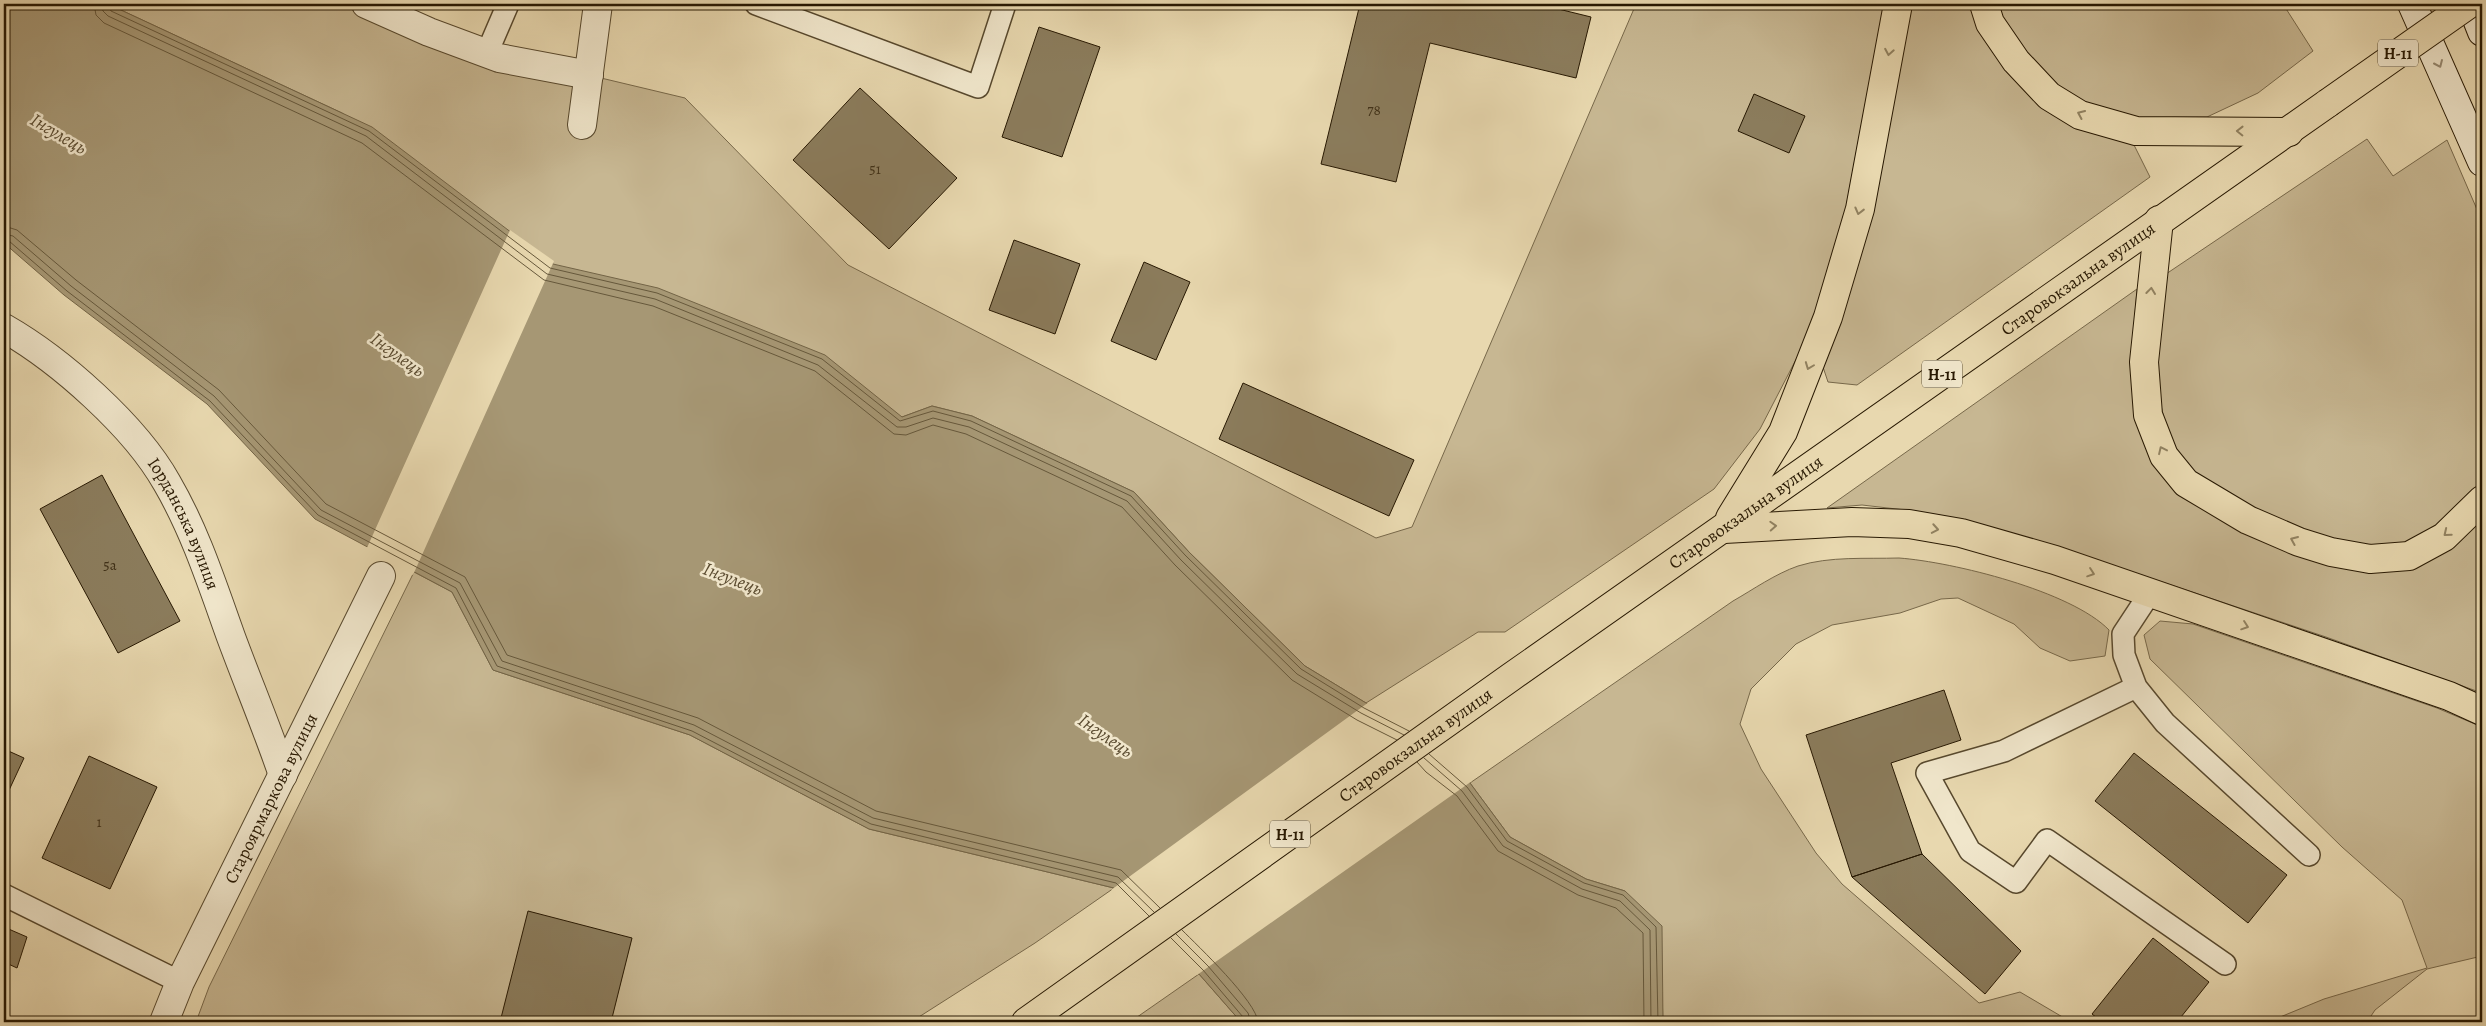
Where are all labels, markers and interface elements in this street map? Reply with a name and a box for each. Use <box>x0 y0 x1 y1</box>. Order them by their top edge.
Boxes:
road number: Н-11 <box>2378 40 2418 66</box>
one-way arrow <box>1884 47 1894 56</box>
one-way arrow <box>2432 59 2443 68</box>
house number: 78 <box>1367 100 1381 120</box>
water label: Інгулець <box>25 107 92 161</box>
one-way arrow <box>2077 110 2086 120</box>
one-way arrow <box>2236 126 2244 136</box>
house number: 51 <box>869 159 881 179</box>
one-way arrow <box>1854 207 1865 216</box>
street label: Старовокзальна вулиця <box>1996 216 2160 341</box>
one-way arrow <box>2145 287 2156 295</box>
water label: Інгулець <box>365 326 430 383</box>
road number: Н-11 <box>1922 360 1962 388</box>
one-way arrow <box>1805 361 1815 370</box>
one-way arrow <box>2158 446 2169 455</box>
street label: Старовокзальна вулиця <box>1664 450 1828 575</box>
street label: Іорданська вулиця <box>142 453 225 593</box>
one-way arrow <box>1769 521 1777 532</box>
one-way arrow <box>1931 523 1939 533</box>
one-way arrow <box>2444 528 2453 536</box>
one-way arrow <box>2290 535 2299 546</box>
house number: 5а <box>103 555 117 575</box>
water label: Інгулець <box>699 556 766 602</box>
one-way arrow <box>2086 567 2095 577</box>
one-way arrow <box>2240 620 2248 630</box>
street label: Старовокзальна вулиця <box>1334 682 1497 808</box>
water label: Інгулець <box>1073 708 1138 764</box>
street label: Староярмаркова вулиця <box>219 709 323 888</box>
house number: 1 <box>96 812 102 832</box>
road number: Н-11 <box>1270 821 1310 848</box>

